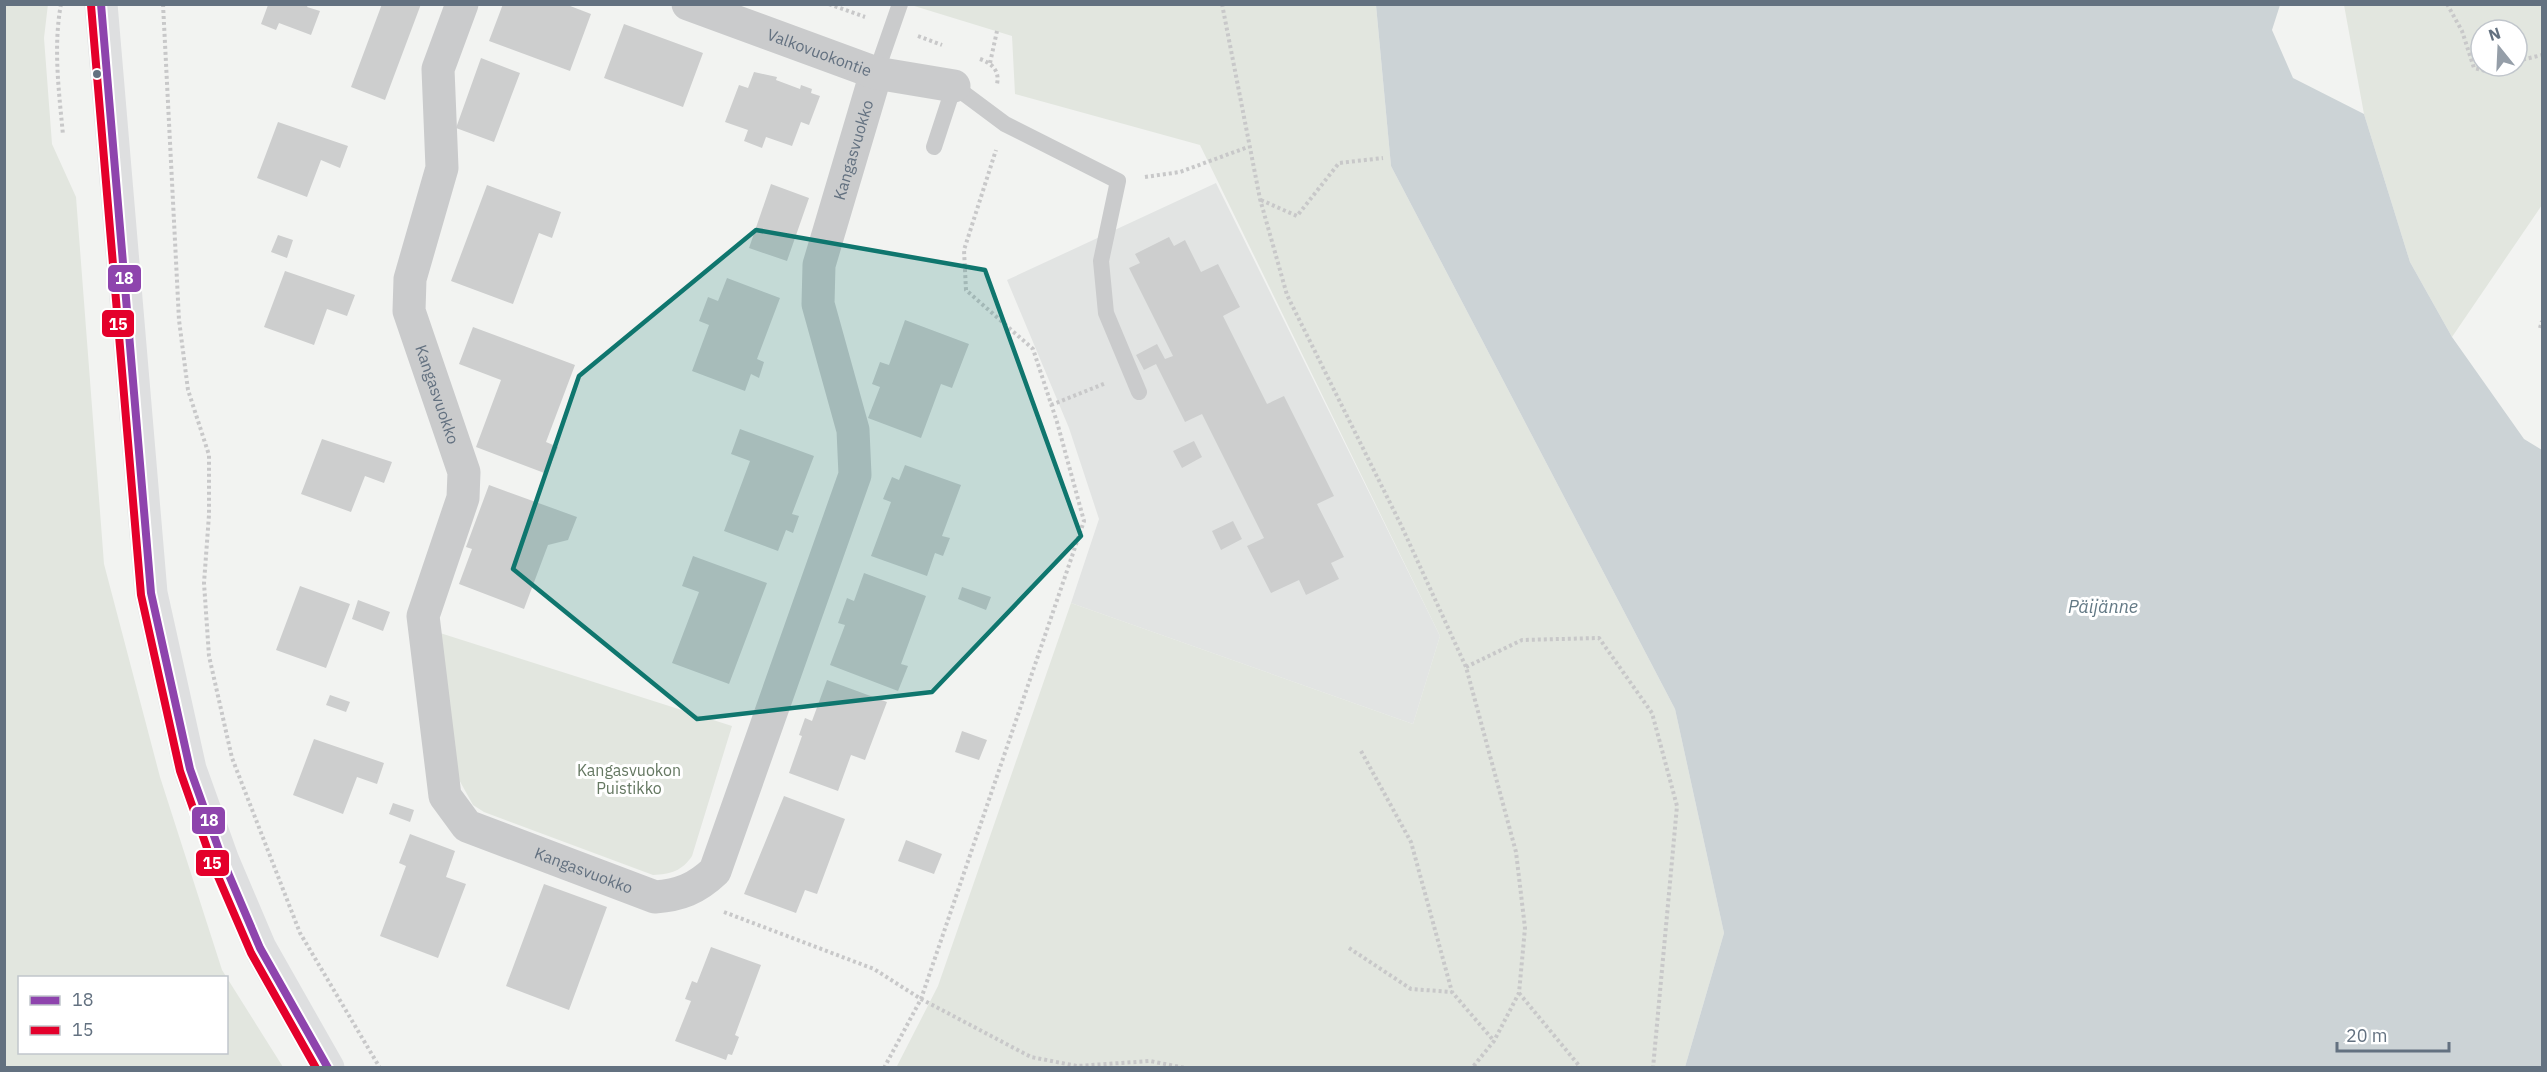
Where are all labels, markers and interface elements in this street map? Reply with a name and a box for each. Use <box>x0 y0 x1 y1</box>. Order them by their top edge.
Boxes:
north arrow <box>2469 18 2529 78</box>
text: N <box>2486 22 2503 45</box>
street label: Valkovuokontie <box>764 24 875 81</box>
unlabelled marker <box>91 68 103 80</box>
street label: Kangasvuokko <box>829 97 878 202</box>
line badge: 18 <box>107 264 142 293</box>
text: 18 <box>114 268 134 288</box>
line badge: 15 <box>101 309 135 338</box>
text: 15 <box>108 314 128 334</box>
street label: Kangasvuokko <box>411 342 464 447</box>
water label: Päijänne <box>2068 595 2138 618</box>
park label: Kangasvuokon Puistikko <box>577 760 681 798</box>
line badge: 18 <box>191 806 226 835</box>
text: 18 <box>199 810 219 830</box>
street label: Kangasvuokko <box>532 842 636 898</box>
line badge: 15 <box>195 849 230 877</box>
text: 15 <box>202 853 222 873</box>
legend <box>18 976 228 1054</box>
text: 18 <box>72 988 94 1011</box>
scale bar <box>2337 1015 2450 1053</box>
text: 15 <box>72 1018 94 1041</box>
text: 20 m <box>2346 1024 2388 1047</box>

